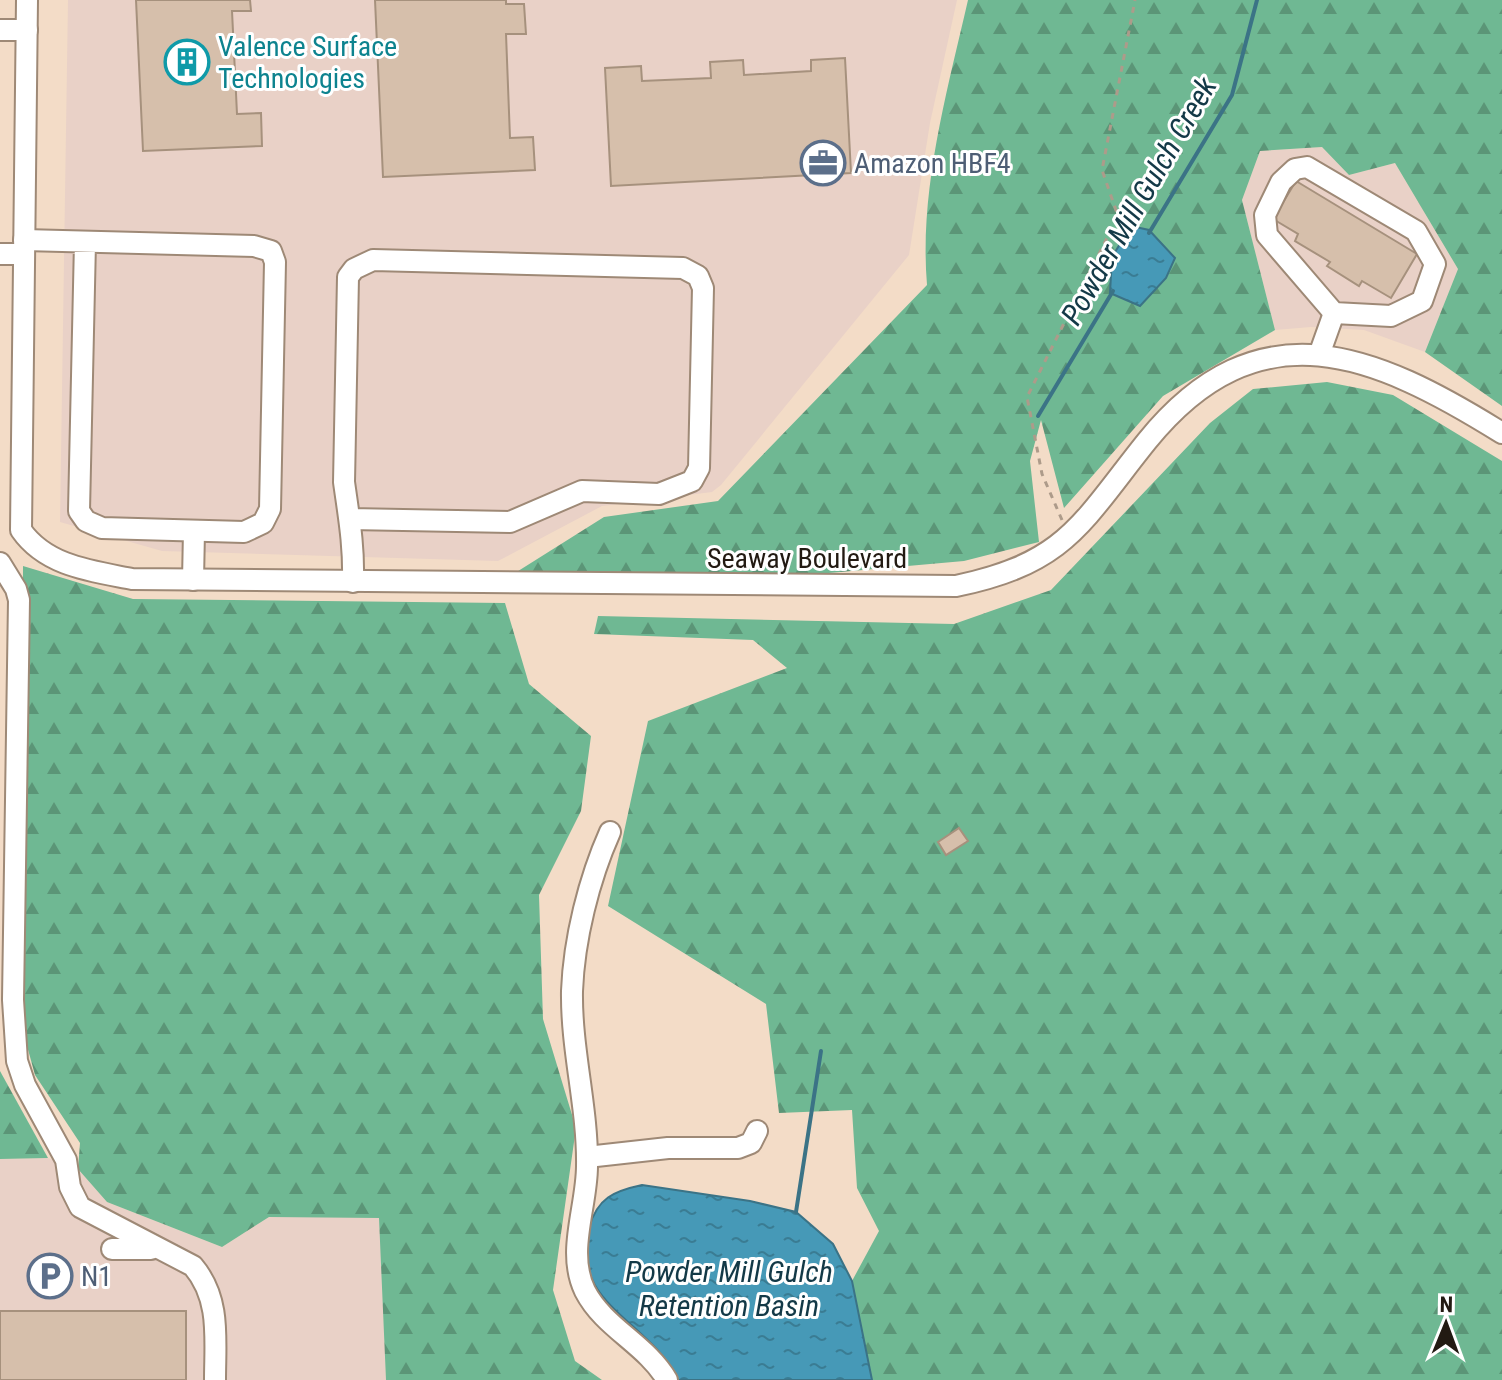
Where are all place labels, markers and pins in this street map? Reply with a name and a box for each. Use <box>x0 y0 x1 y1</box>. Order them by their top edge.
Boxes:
place label: Valence Surface Technologies <box>218 30 397 95</box>
building icon: Valence Surface Technologies <box>163 38 211 86</box>
office icon: Amazon HBF4 <box>799 139 847 187</box>
place label: Amazon HBF4 <box>854 147 1011 180</box>
parking icon: N1 <box>26 1252 74 1300</box>
place label: N1 <box>81 1260 112 1293</box>

